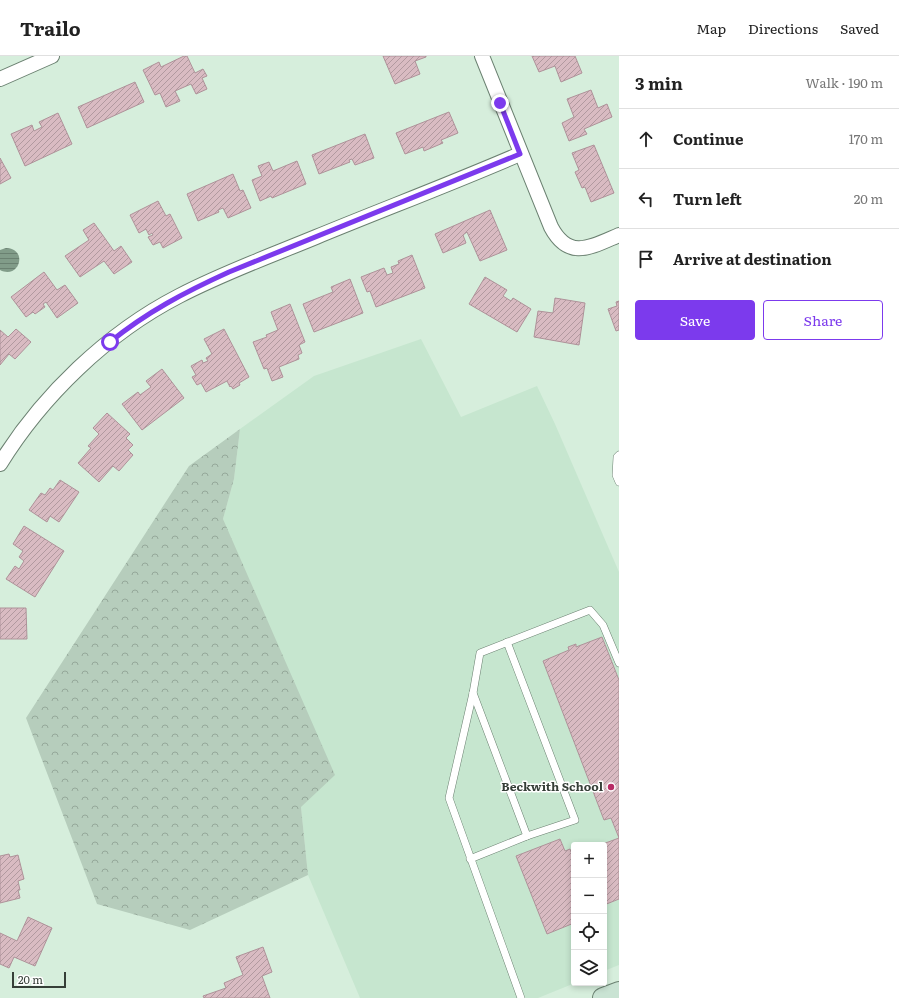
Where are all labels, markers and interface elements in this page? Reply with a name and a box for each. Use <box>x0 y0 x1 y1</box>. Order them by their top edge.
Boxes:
text: Trailo <box>20 14 81 42</box>
text: Map <box>696 18 726 38</box>
text: Directions <box>748 18 818 38</box>
text: Saved <box>840 18 879 38</box>
text: 3 min <box>635 70 683 95</box>
text: Walk · 190 m <box>805 73 883 92</box>
route end <box>491 94 509 112</box>
text: Continue <box>673 127 743 150</box>
icon: ahead <box>635 128 657 150</box>
text: 170 m <box>849 129 883 148</box>
text: Turn left <box>673 187 742 210</box>
icon: left <box>635 188 657 210</box>
text: 20 m <box>854 189 883 208</box>
text: Arrive at destination <box>673 247 832 270</box>
icon: arrive <box>635 248 657 270</box>
button: Save <box>635 300 755 340</box>
button: Share <box>763 300 883 340</box>
route start <box>101 333 119 351</box>
place label: Beckwith School <box>501 777 604 795</box>
marker: Beckwith School <box>606 782 616 792</box>
map controls <box>571 842 607 986</box>
button: + <box>571 842 607 878</box>
button: − <box>571 878 607 914</box>
button: locate <box>571 914 607 950</box>
button: layers <box>571 950 607 986</box>
scale bar <box>12 970 66 989</box>
text: 20 m <box>18 971 43 987</box>

